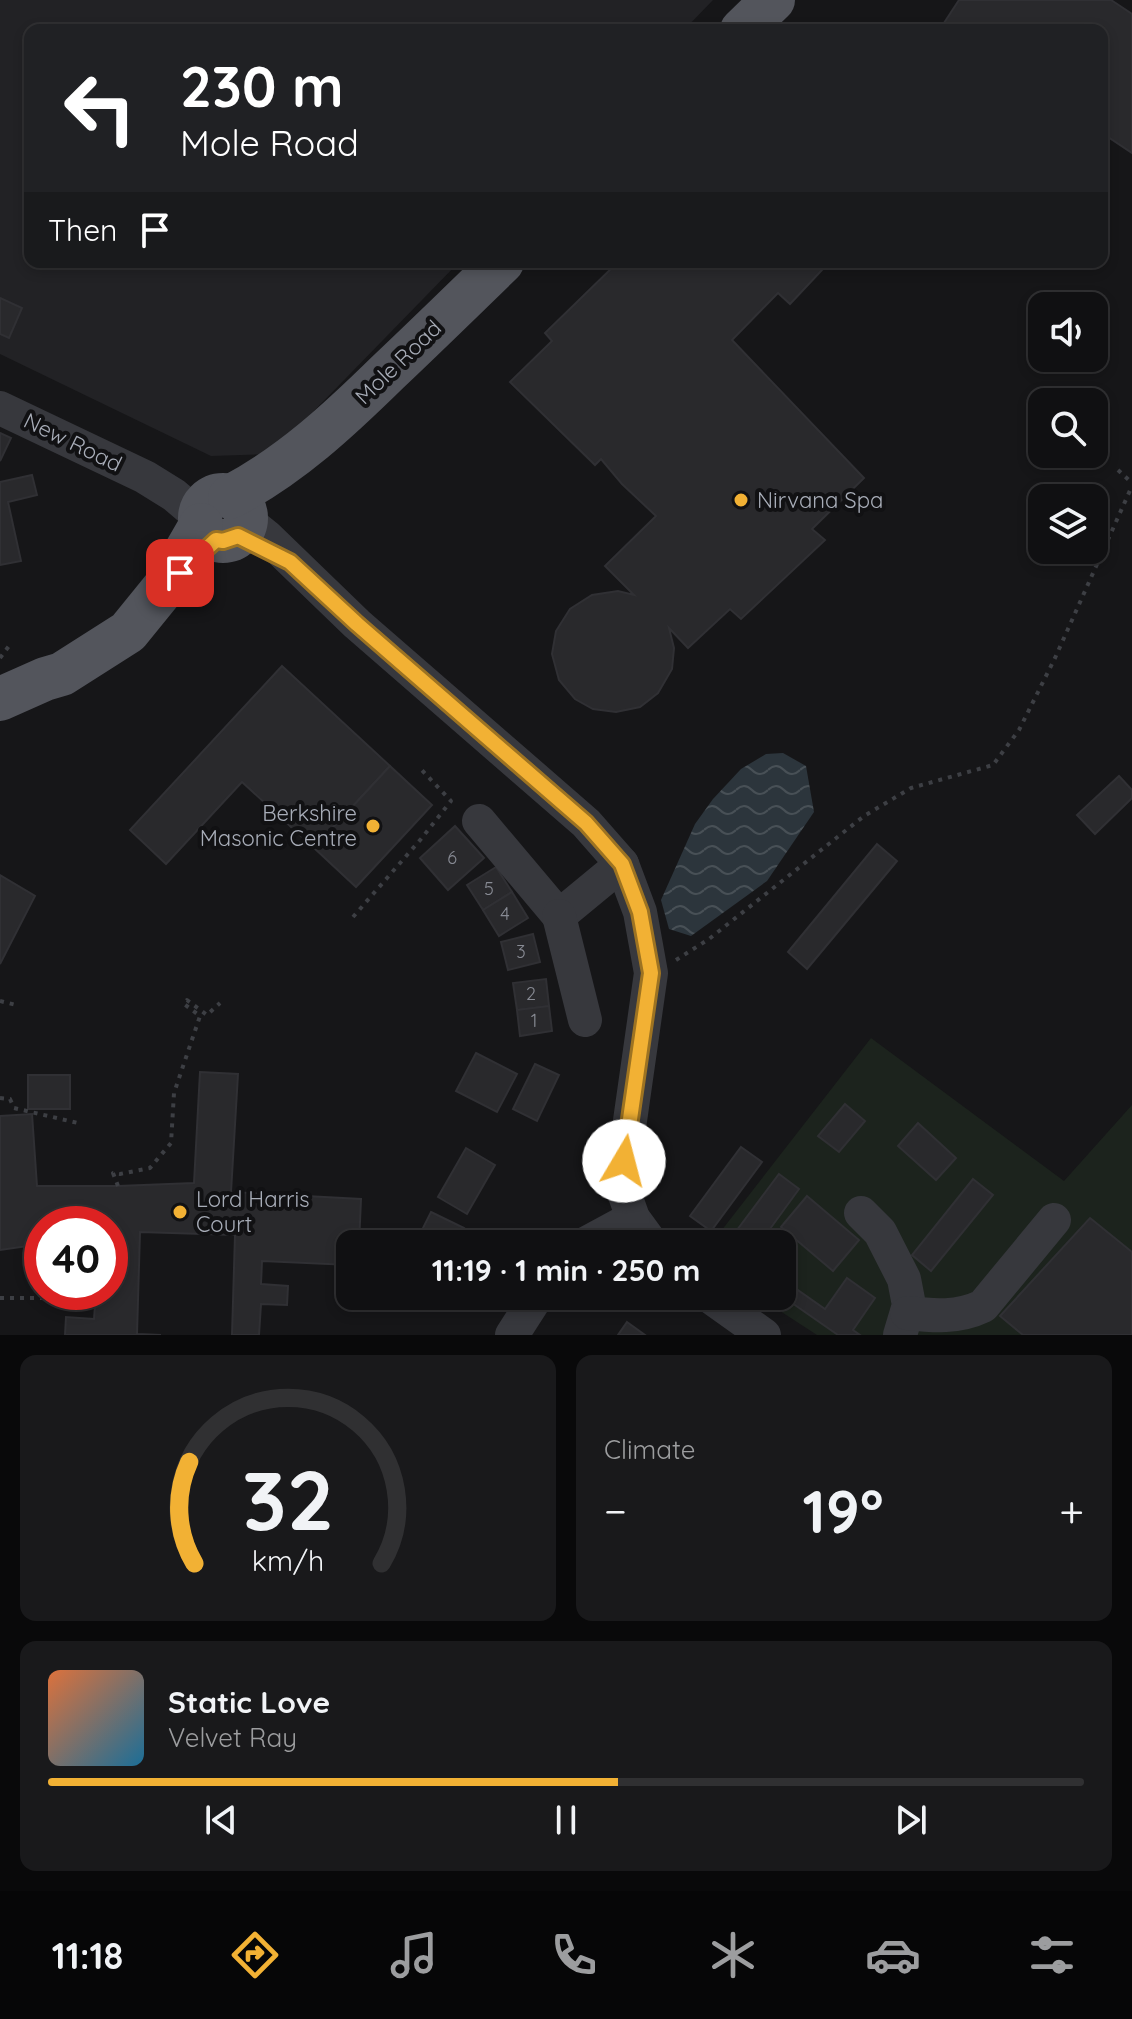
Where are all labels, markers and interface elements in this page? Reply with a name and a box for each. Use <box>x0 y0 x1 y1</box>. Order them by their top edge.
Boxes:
text: 230 m <box>180 51 344 121</box>
icon: left <box>48 56 152 160</box>
text: Mole Road <box>180 120 359 165</box>
icon: arrive <box>133 208 177 252</box>
text: Then <box>48 211 117 249</box>
map controls <box>1028 292 1108 564</box>
button: sound <box>1028 292 1108 372</box>
street label: Mole Road <box>349 314 447 410</box>
button: search <box>1028 388 1108 468</box>
street label: New Road <box>19 406 127 478</box>
button: layers <box>1028 484 1108 564</box>
place label: Nirvana Spa <box>757 486 883 514</box>
marker: Nirvana Spa <box>732 491 750 509</box>
pin <box>146 539 214 607</box>
icon: arrive <box>158 551 202 595</box>
place label: Berkshire Masonic Centre <box>200 799 357 852</box>
marker: Berkshire Masonic Centre <box>364 817 382 835</box>
house number: 6 <box>447 846 457 869</box>
house number: 5 <box>484 877 494 900</box>
house number: 4 <box>500 902 510 925</box>
house number: 3 <box>516 940 526 963</box>
house number: 2 <box>526 982 536 1005</box>
house number: 1 <box>531 1009 537 1032</box>
position arrow <box>582 1119 666 1203</box>
place label: Lord Harris Court <box>196 1185 309 1238</box>
marker: Lord Harris Court <box>171 1203 189 1221</box>
speed limit sign: 40 <box>24 1206 128 1310</box>
text: 11:19 · 1 min · 250 m <box>432 1251 700 1289</box>
text: Climate <box>604 1433 695 1466</box>
text: 32 <box>242 1447 334 1551</box>
text: 19° <box>803 1473 884 1548</box>
text: − <box>604 1483 627 1538</box>
text: + <box>1059 1483 1084 1538</box>
text: km/h <box>252 1542 324 1578</box>
text: Static Love <box>168 1683 330 1721</box>
text: Velvet Ray <box>168 1721 297 1754</box>
icon: previous <box>199 1798 243 1842</box>
icon: pause <box>544 1798 588 1842</box>
icon: next <box>889 1798 933 1842</box>
icon: directions <box>227 1927 283 1983</box>
icon: music <box>386 1927 442 1983</box>
icon: phone <box>546 1927 602 1983</box>
icon: climate <box>705 1927 761 1983</box>
icon: car <box>865 1927 921 1983</box>
icon: filters <box>1024 1927 1080 1983</box>
text: 11:18 <box>52 1933 123 1978</box>

